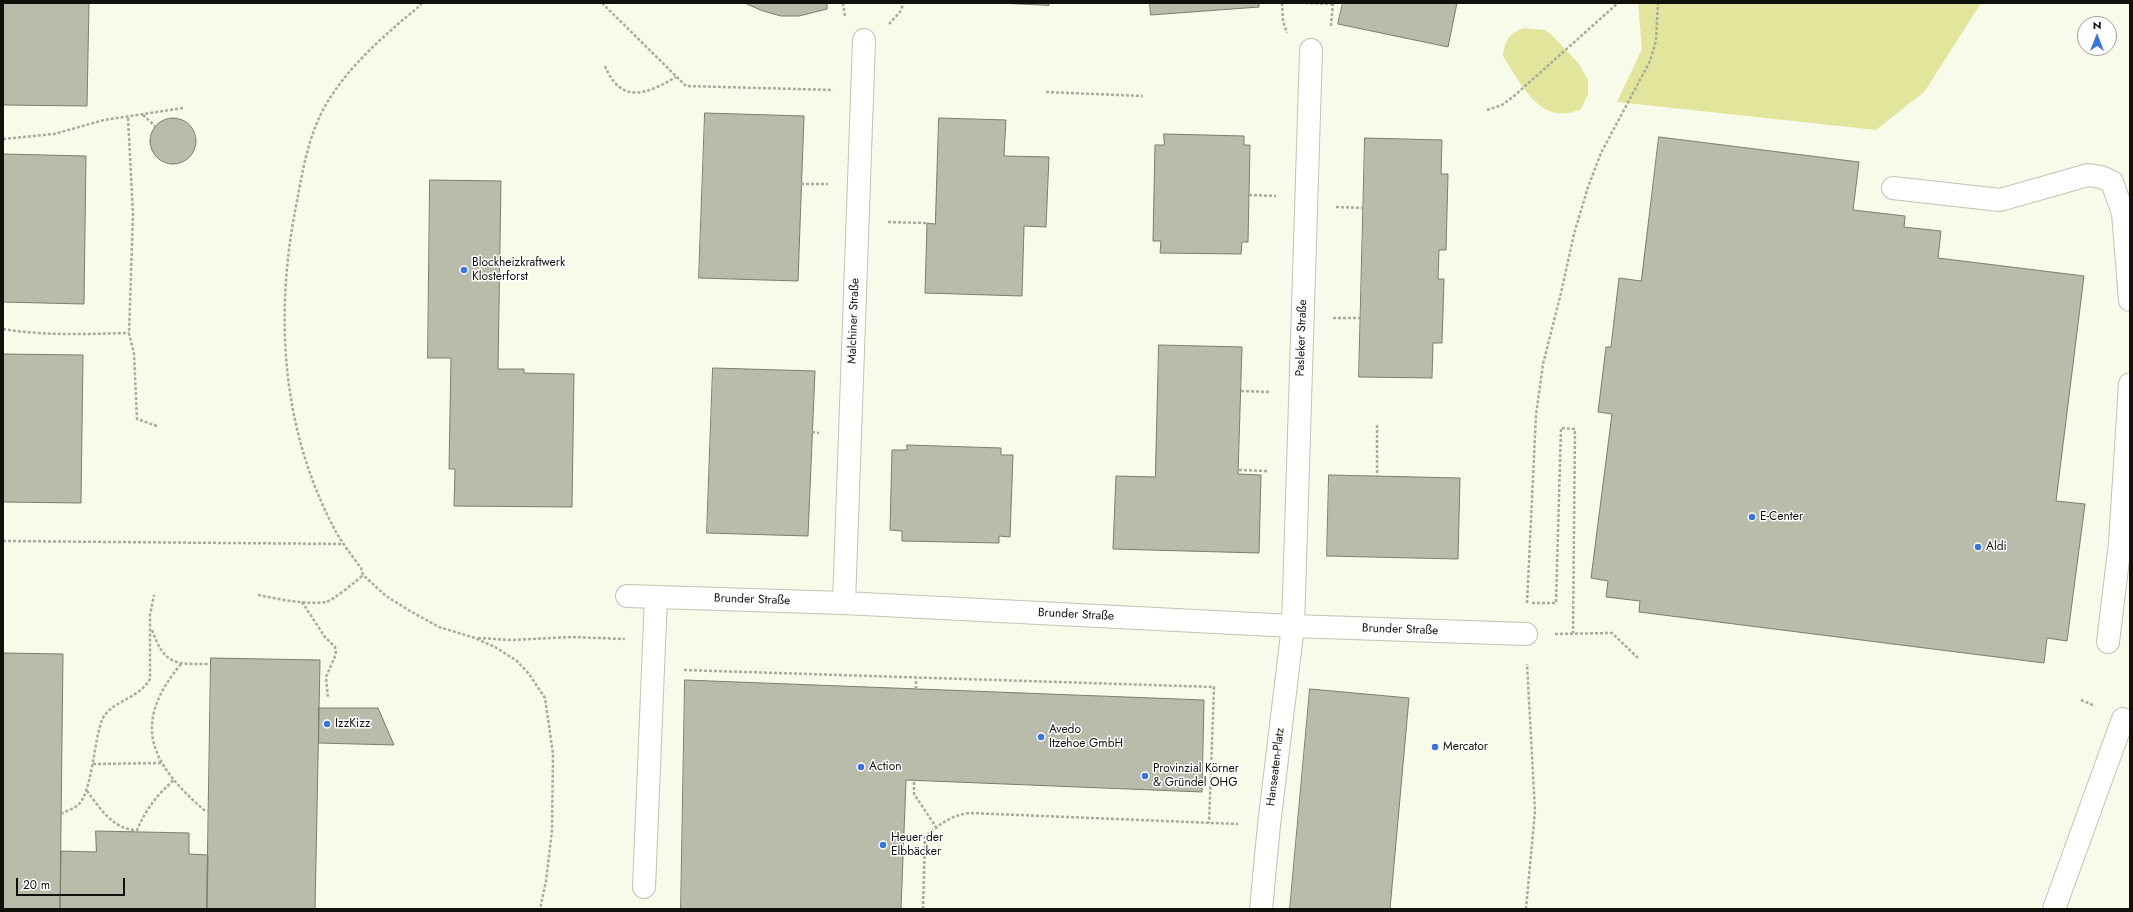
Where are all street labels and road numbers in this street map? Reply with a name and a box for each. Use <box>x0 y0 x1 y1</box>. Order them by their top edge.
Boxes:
street label: Malchiner Straße <box>845 278 863 364</box>
street label: Pasleker Straße <box>1293 299 1311 377</box>
street label: Brunder Straße <box>714 591 790 609</box>
street label: Brunder Straße <box>1037 606 1115 624</box>
street label: Brunder Straße <box>1362 621 1438 639</box>
street label: Hanseaten-Platz <box>1264 727 1288 807</box>

